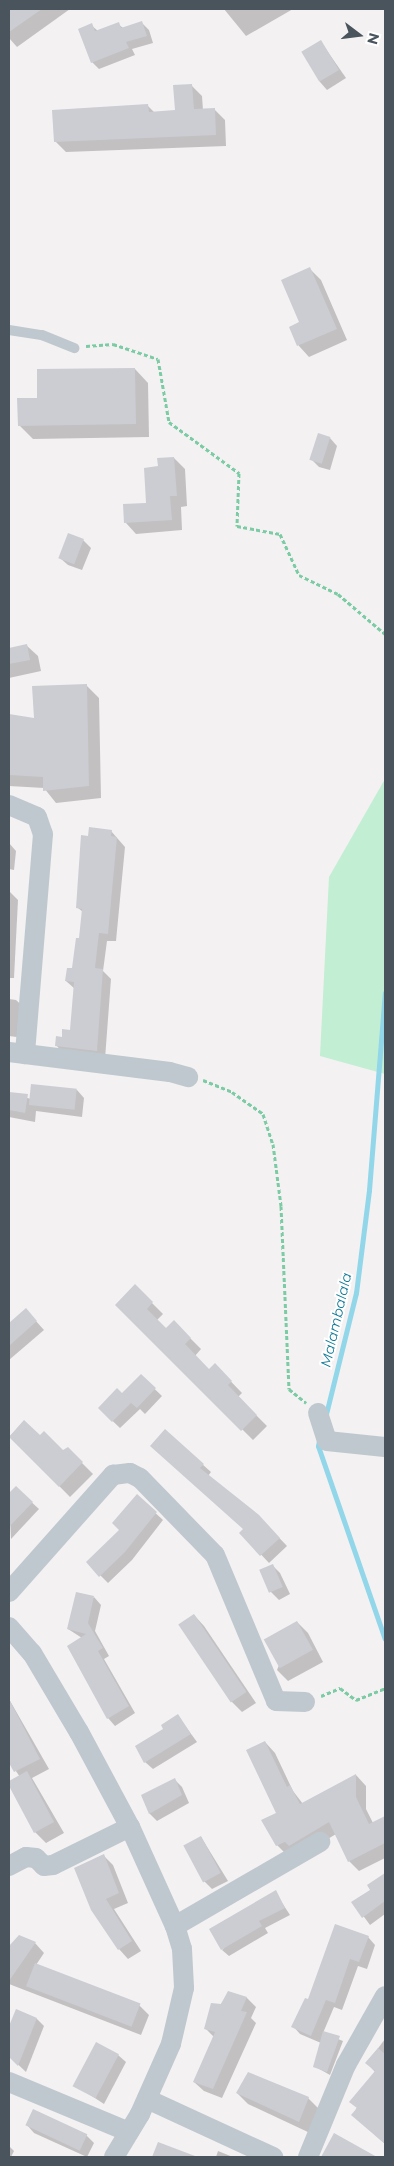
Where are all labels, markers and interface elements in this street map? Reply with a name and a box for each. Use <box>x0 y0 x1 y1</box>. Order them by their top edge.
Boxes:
north arrow <box>334 10 384 60</box>
text: N <box>363 31 384 47</box>
water label: Malambalala <box>317 1271 355 1369</box>

